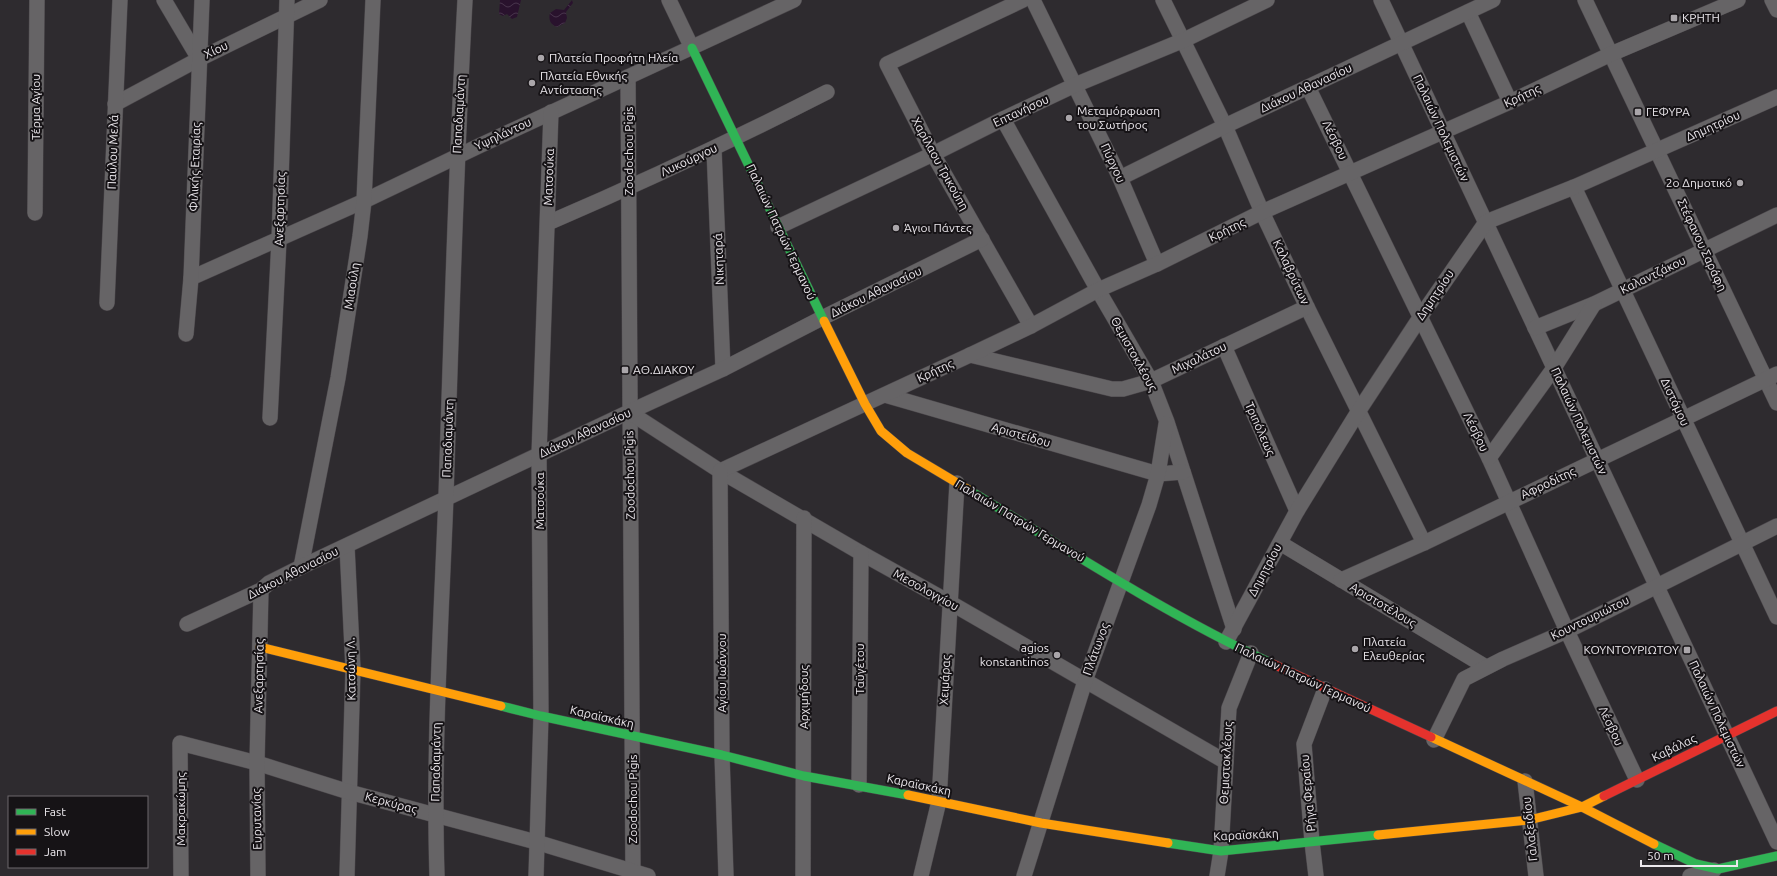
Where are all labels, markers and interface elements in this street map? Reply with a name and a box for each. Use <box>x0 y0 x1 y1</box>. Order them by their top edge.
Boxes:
place label: ΚΡΗΤΗ <box>1682 11 1720 24</box>
marker: ΚΡΗΤΗ <box>1669 13 1679 23</box>
street label: Χίου <box>202 38 230 61</box>
place label: Πλατεία Προφήτη Ηλεία <box>549 51 679 64</box>
marker: Πλατεία Προφήτη Ηλεία <box>536 53 546 63</box>
street label: Διάκου Αθανασίου <box>1258 61 1354 115</box>
place label: Πλατεία Εθνικής Αντίστασης <box>540 69 627 97</box>
street label: Παλαιών Πολεμιστών <box>1411 72 1472 183</box>
street label: Τέρμα Αγίου <box>29 74 42 140</box>
street label: Παπαδιαμάντη <box>450 74 467 154</box>
marker: Πλατεία Εθνικής Αντίστασης <box>527 78 537 88</box>
street label: Κρήτης <box>1501 81 1543 111</box>
street label: Επτανήσου <box>991 92 1051 129</box>
place label: Μεταμόρφωση του Σωτήρος <box>1077 104 1160 132</box>
place label: ΓΕΦΥΡΑ <box>1646 105 1690 118</box>
street label: Zoodochou Pigis <box>622 107 635 195</box>
marker: ΓΕΦΥΡΑ <box>1633 107 1643 117</box>
street label: Δημητρίου <box>1684 108 1742 143</box>
marker: Μεταμόρφωση του Σωτήρος <box>1064 113 1074 123</box>
street label: Παύλου Μελά <box>105 114 120 190</box>
street label: Υψηλάντου <box>472 115 533 152</box>
street label: Χαρίλαου Τρικούπη <box>909 115 971 212</box>
street label: Λέσβου <box>1320 118 1351 162</box>
street label: Φιλικής Εταιρίας <box>186 122 204 212</box>
street label: Λυκούργου <box>658 141 719 178</box>
street label: Πύργου <box>1099 141 1128 184</box>
street label: Ματσούκα <box>541 148 556 206</box>
street label: Παλαιών Πατρών Γερμανού <box>744 162 819 302</box>
street label: Ανεξαρτησίας <box>272 171 288 246</box>
place label: 2ο Δημοτικό <box>1666 176 1732 189</box>
marker: 2ο Δημοτικό <box>1735 178 1745 188</box>
street label: Στέφανου Σαράφη <box>1675 197 1730 293</box>
street label: Κρήτης <box>1207 215 1248 245</box>
place label: Άγιοι Πάντες <box>904 221 972 235</box>
marker: Άγιοι Πάντες <box>891 223 901 233</box>
street label: Νικηταρά <box>711 233 726 285</box>
street label: Καλαβρύτων <box>1271 237 1312 306</box>
street label: Καλαντζάκου <box>1618 253 1688 296</box>
street label: Μιαούλη <box>341 262 362 310</box>
street label: Διάκου Αθανασίου <box>828 264 923 319</box>
street label: Δημητρίου <box>1413 267 1456 322</box>
street label: Θεμιστοκλέους <box>1108 314 1160 394</box>
street label: Μιχαλάτου <box>1169 339 1228 376</box>
street label: Κρήτης <box>914 356 956 386</box>
place label: ΑΘ.ΔΙΑΚΟΥ <box>633 363 694 376</box>
marker: ΑΘ.ΔΙΑΚΟΥ <box>620 365 630 375</box>
street label: Παλαιών Πολεμιστών <box>1549 365 1610 476</box>
street label: Διστόμου <box>1659 376 1692 428</box>
street label: Παπαδιαμάντη <box>440 398 455 478</box>
street label: Τριπόλεως <box>1242 400 1278 459</box>
street label: Διάκου Αθανασίου <box>537 406 633 460</box>
street label: Λέσβου <box>1461 410 1492 454</box>
street label: Αριστείδου <box>990 420 1052 449</box>
street label: Zoodochou Pigis <box>622 430 637 520</box>
street label: Αφροδίτης <box>1518 464 1578 502</box>
street label: Ματσούκα <box>533 472 546 530</box>
street label: Παλαιών Πατρών Γερμανού <box>953 477 1087 564</box>
street label: Δημητρίου <box>1245 541 1284 598</box>
street label: Διάκου Αθανασίου <box>245 544 340 601</box>
street label: Μεσολογγίου <box>891 566 961 613</box>
street label: Αριστοτέλους <box>1347 580 1419 630</box>
street label: Κουντουριώτου <box>1549 593 1631 642</box>
street label: Πλάτωνος <box>1080 620 1112 677</box>
street label: Αγίου Ιωάννου <box>715 633 728 713</box>
place label: Πλατεία Ελευθερίας <box>1363 635 1425 663</box>
street label: Κατσώνη Λ. <box>343 637 358 701</box>
street label: Ανεξαρτησίας <box>251 638 267 713</box>
street label: Παλαιών Πατρών Γερμανού <box>1233 640 1373 715</box>
place label: agios konstantinos <box>980 641 1049 668</box>
street label: Ταϋγέτου <box>853 643 866 695</box>
place label: ΚΟΥΝΤΟΥΡΙΩΤΟΥ <box>1583 643 1679 656</box>
marker: Πλατεία Ελευθερίας <box>1350 644 1360 654</box>
marker: ΚΟΥΝΤΟΥΡΙΩΤΟΥ <box>1682 645 1692 655</box>
marker: agios konstantinos <box>1052 650 1062 660</box>
street label: Χειμάρας <box>937 654 953 706</box>
street label: Παλαιών Πολεμιστών <box>1687 658 1748 769</box>
street label: Αρχιμήδους <box>797 664 811 729</box>
street label: Καραϊσκάκη <box>569 703 635 730</box>
street label: Λέσβου <box>1597 704 1626 748</box>
street label: Θεμιστοκλέους <box>1217 721 1235 805</box>
street label: Παπαδιαμάντη <box>428 722 443 802</box>
street label: Καβάλας <box>1650 731 1699 765</box>
street label: Ρήγα Φεραίου <box>1298 754 1317 832</box>
street label: Zoodochou Pigis <box>626 755 639 843</box>
street label: Καραϊσκάκη <box>886 771 952 798</box>
street label: Μακρακώμης <box>174 772 188 846</box>
street label: Ευρυτανίας <box>249 788 265 850</box>
street label: Κερκύρας <box>364 789 419 817</box>
legend <box>8 796 148 868</box>
street label: Γαλαξειδίου <box>1520 796 1540 862</box>
text: Fast <box>44 805 66 818</box>
text: Slow <box>44 825 70 838</box>
street label: Καραϊσκάκη <box>1213 826 1279 843</box>
scale bar <box>1641 842 1737 868</box>
text: Jam <box>44 845 66 858</box>
text: 50 m <box>1647 849 1674 862</box>

